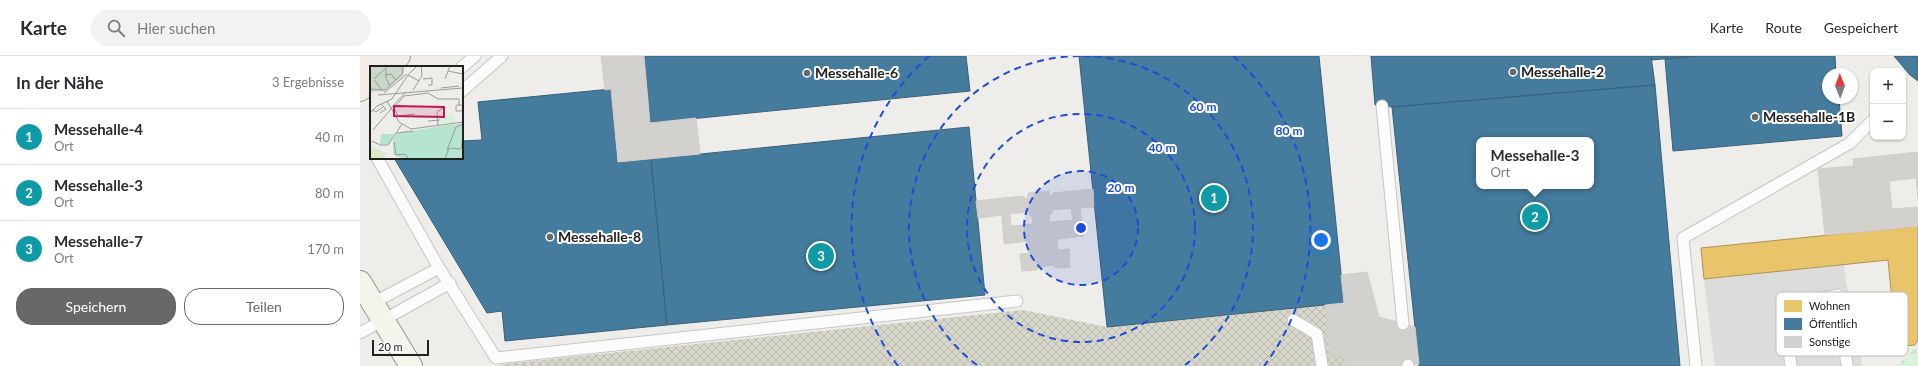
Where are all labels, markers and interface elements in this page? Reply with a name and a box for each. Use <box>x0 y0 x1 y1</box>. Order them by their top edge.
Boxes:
search box <box>91 10 371 46</box>
text: Karte <box>20 16 67 39</box>
icon: search <box>105 17 127 39</box>
text: Hier suchen <box>137 19 215 37</box>
text: Karte <box>1710 19 1743 36</box>
text: Route <box>1765 19 1802 36</box>
text: Gespeichert <box>1824 19 1898 36</box>
place label: Messehalle-2 <box>1521 63 1604 80</box>
place label: Messehalle-6 <box>815 64 898 81</box>
inset map <box>370 66 463 159</box>
marker: Messehalle-2 <box>1508 67 1518 77</box>
marker: Messehalle-6 <box>802 68 812 78</box>
north arrow <box>1822 68 1858 104</box>
map controls <box>1870 68 1906 140</box>
button: + <box>1870 68 1906 104</box>
text: In der Nähe <box>16 72 104 93</box>
text: 3 Ergebnisse <box>272 74 344 90</box>
text: 60 m <box>1190 99 1216 114</box>
button: − <box>1870 104 1906 140</box>
place label: Messehalle-1B <box>1763 108 1855 125</box>
marker: Messehalle-1B <box>1750 112 1760 122</box>
text: Messehalle-4 <box>54 120 143 138</box>
text: 80 m <box>1276 123 1302 138</box>
text: 1 <box>25 129 33 145</box>
text: 40 m <box>315 129 344 145</box>
popup <box>1476 137 1594 189</box>
text: Ort <box>54 138 74 154</box>
text: 40 m <box>1149 140 1175 155</box>
text: Messehalle-3 <box>1491 146 1579 164</box>
text: Ort <box>1491 164 1510 180</box>
text: Messehalle-3 <box>54 176 143 194</box>
text: 20 m <box>1108 180 1134 195</box>
pin: 1 <box>1201 183 1227 213</box>
text: 2 <box>25 185 33 201</box>
text: 80 m <box>315 185 344 201</box>
text: Ort <box>54 194 74 210</box>
pin: 2 <box>1522 202 1548 232</box>
centre of rings <box>1074 221 1088 235</box>
place label: Messehalle-8 <box>558 228 641 245</box>
your location <box>1311 230 1331 250</box>
text: Messehalle-7 <box>54 232 143 250</box>
marker: Messehalle-8 <box>545 232 555 242</box>
text: 3 <box>25 241 33 257</box>
text: 170 m <box>307 241 344 257</box>
pin: 3 <box>808 241 834 271</box>
text: Ort <box>54 250 74 266</box>
button: Speichern <box>16 288 176 325</box>
button: Teilen <box>184 288 344 325</box>
legend <box>1776 292 1908 356</box>
text: Wohnen <box>1809 299 1850 312</box>
text: Öffentlich <box>1809 317 1857 330</box>
text: Sonstige <box>1809 335 1850 348</box>
scale bar <box>372 338 429 357</box>
text: 20 m <box>378 340 403 353</box>

